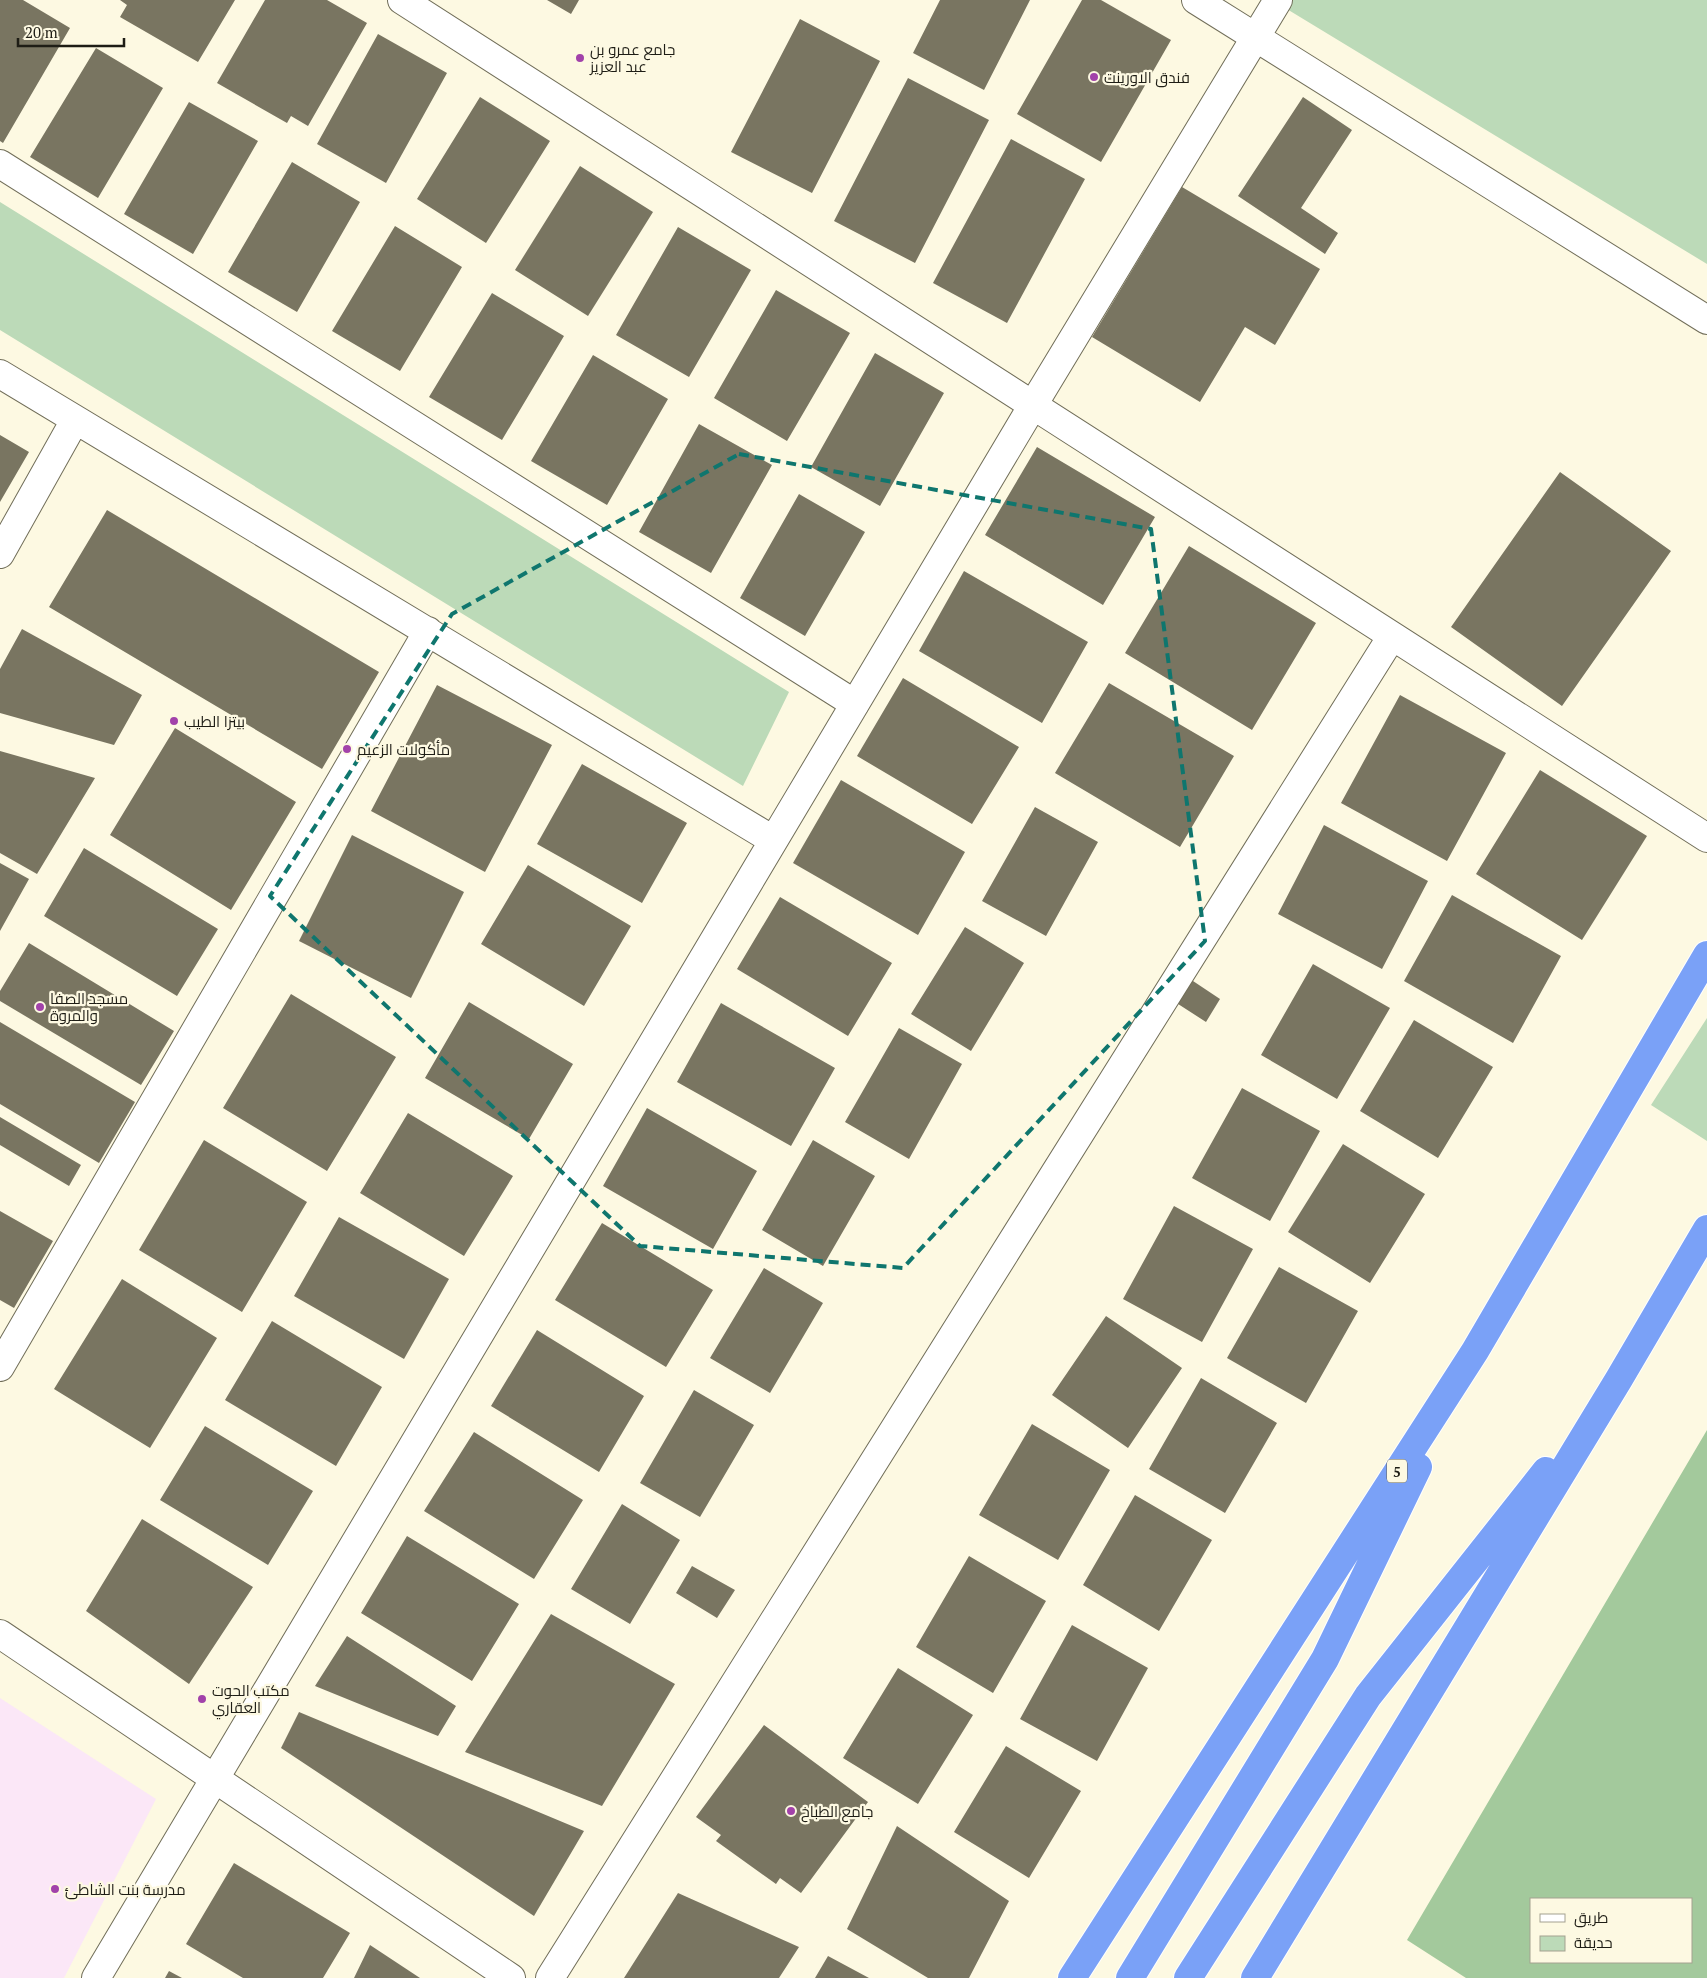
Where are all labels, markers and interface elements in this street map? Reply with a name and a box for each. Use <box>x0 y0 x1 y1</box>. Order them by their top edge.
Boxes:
scale bar <box>18 15 124 47</box>
text: 20 m <box>25 22 58 42</box>
place label: جامع عمرو بن عبد العزيز <box>589 39 675 76</box>
marker: جامع عمرو بن عبد العزيز <box>574 52 586 64</box>
place label: فندق الاورينت <box>1104 67 1190 88</box>
marker: فندق الاورينت <box>1088 71 1100 83</box>
place label: بيتزا الطيب <box>184 711 245 731</box>
marker: بيتزا الطيب <box>168 715 180 727</box>
place label: مأكولات الزعيم <box>357 739 450 760</box>
marker: مأكولات الزعيم <box>341 743 353 755</box>
place label: مسجد الصفا والمروة <box>50 988 128 1025</box>
marker: مسجد الصفا والمروة <box>34 1001 46 1013</box>
road number: 5 <box>1387 1460 1407 1482</box>
place label: مكتب الحوت العقاري <box>212 1680 290 1720</box>
marker: مكتب الحوت العقاري <box>196 1693 208 1705</box>
place label: جامع الطباخ <box>801 1801 873 1823</box>
marker: جامع الطباخ <box>785 1805 797 1817</box>
place label: مدرسة بنت الشاطئ <box>65 1879 186 1900</box>
marker: مدرسة بنت الشاطئ <box>49 1883 61 1895</box>
legend <box>1530 1898 1692 1963</box>
text: طريق <box>1574 1907 1608 1928</box>
text: حديقة <box>1574 1932 1613 1952</box>

